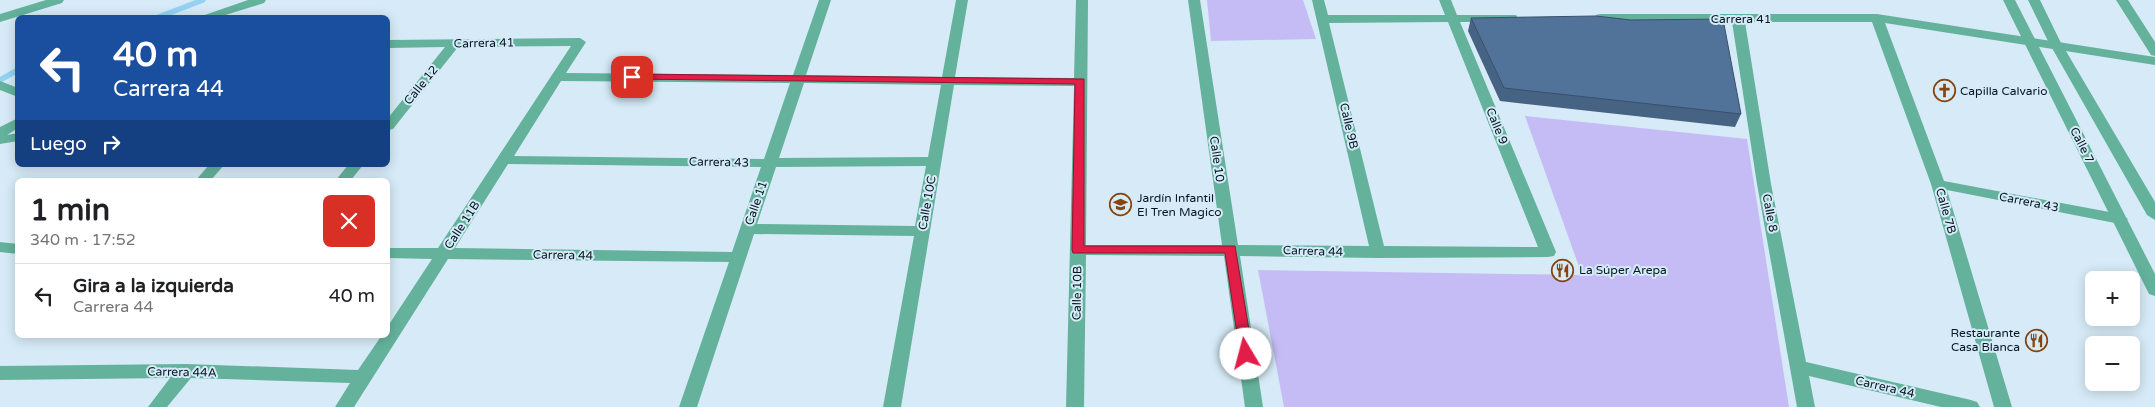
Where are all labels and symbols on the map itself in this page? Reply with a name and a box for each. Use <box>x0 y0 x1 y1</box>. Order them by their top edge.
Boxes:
street label: Carrera 41 <box>1711 12 1771 26</box>
street label: Carrera 41 <box>454 35 514 51</box>
pin <box>611 56 653 98</box>
street label: Calle 12 <box>401 63 441 107</box>
church icon: Capilla Calvario <box>1932 79 1956 103</box>
place label: Capilla Calvario <box>1960 84 2047 98</box>
street label: Calle 9B <box>1337 102 1361 150</box>
street label: Calle 9 <box>1483 106 1511 146</box>
street label: Calle 7 <box>2067 125 2097 165</box>
street label: Calle 10 <box>1207 135 1227 183</box>
street label: Carrera 43 <box>689 154 749 170</box>
street label: Calle 10C <box>915 175 939 231</box>
street label: Calle 11 <box>742 179 770 227</box>
street label: Calle 7B <box>1933 187 1959 235</box>
street label: Carrera 43 <box>1998 189 2060 215</box>
place label: Jardín Infantil El Tren Magico <box>1137 191 1222 219</box>
school or university icon: Jardín Infantil El Tren Magico <box>1109 193 1133 217</box>
street label: Calle 8 <box>1759 193 1781 233</box>
street label: Calle 11B <box>441 198 483 252</box>
street label: Carrera 44 <box>1283 243 1344 259</box>
street label: Carrera 44 <box>533 247 594 263</box>
restaurant icon: La Súper Arepa <box>1551 258 1575 282</box>
place label: La Súper Arepa <box>1579 263 1667 277</box>
street label: Calle 10B <box>1070 266 1084 320</box>
place label: Restaurante Casa Blanca <box>1951 326 2020 354</box>
position arrow <box>1219 327 1271 379</box>
restaurant icon: Restaurante Casa Blanca <box>2024 328 2048 352</box>
street label: Carrera 44A <box>147 364 217 380</box>
street label: Carrera 44 <box>1854 373 1916 401</box>

